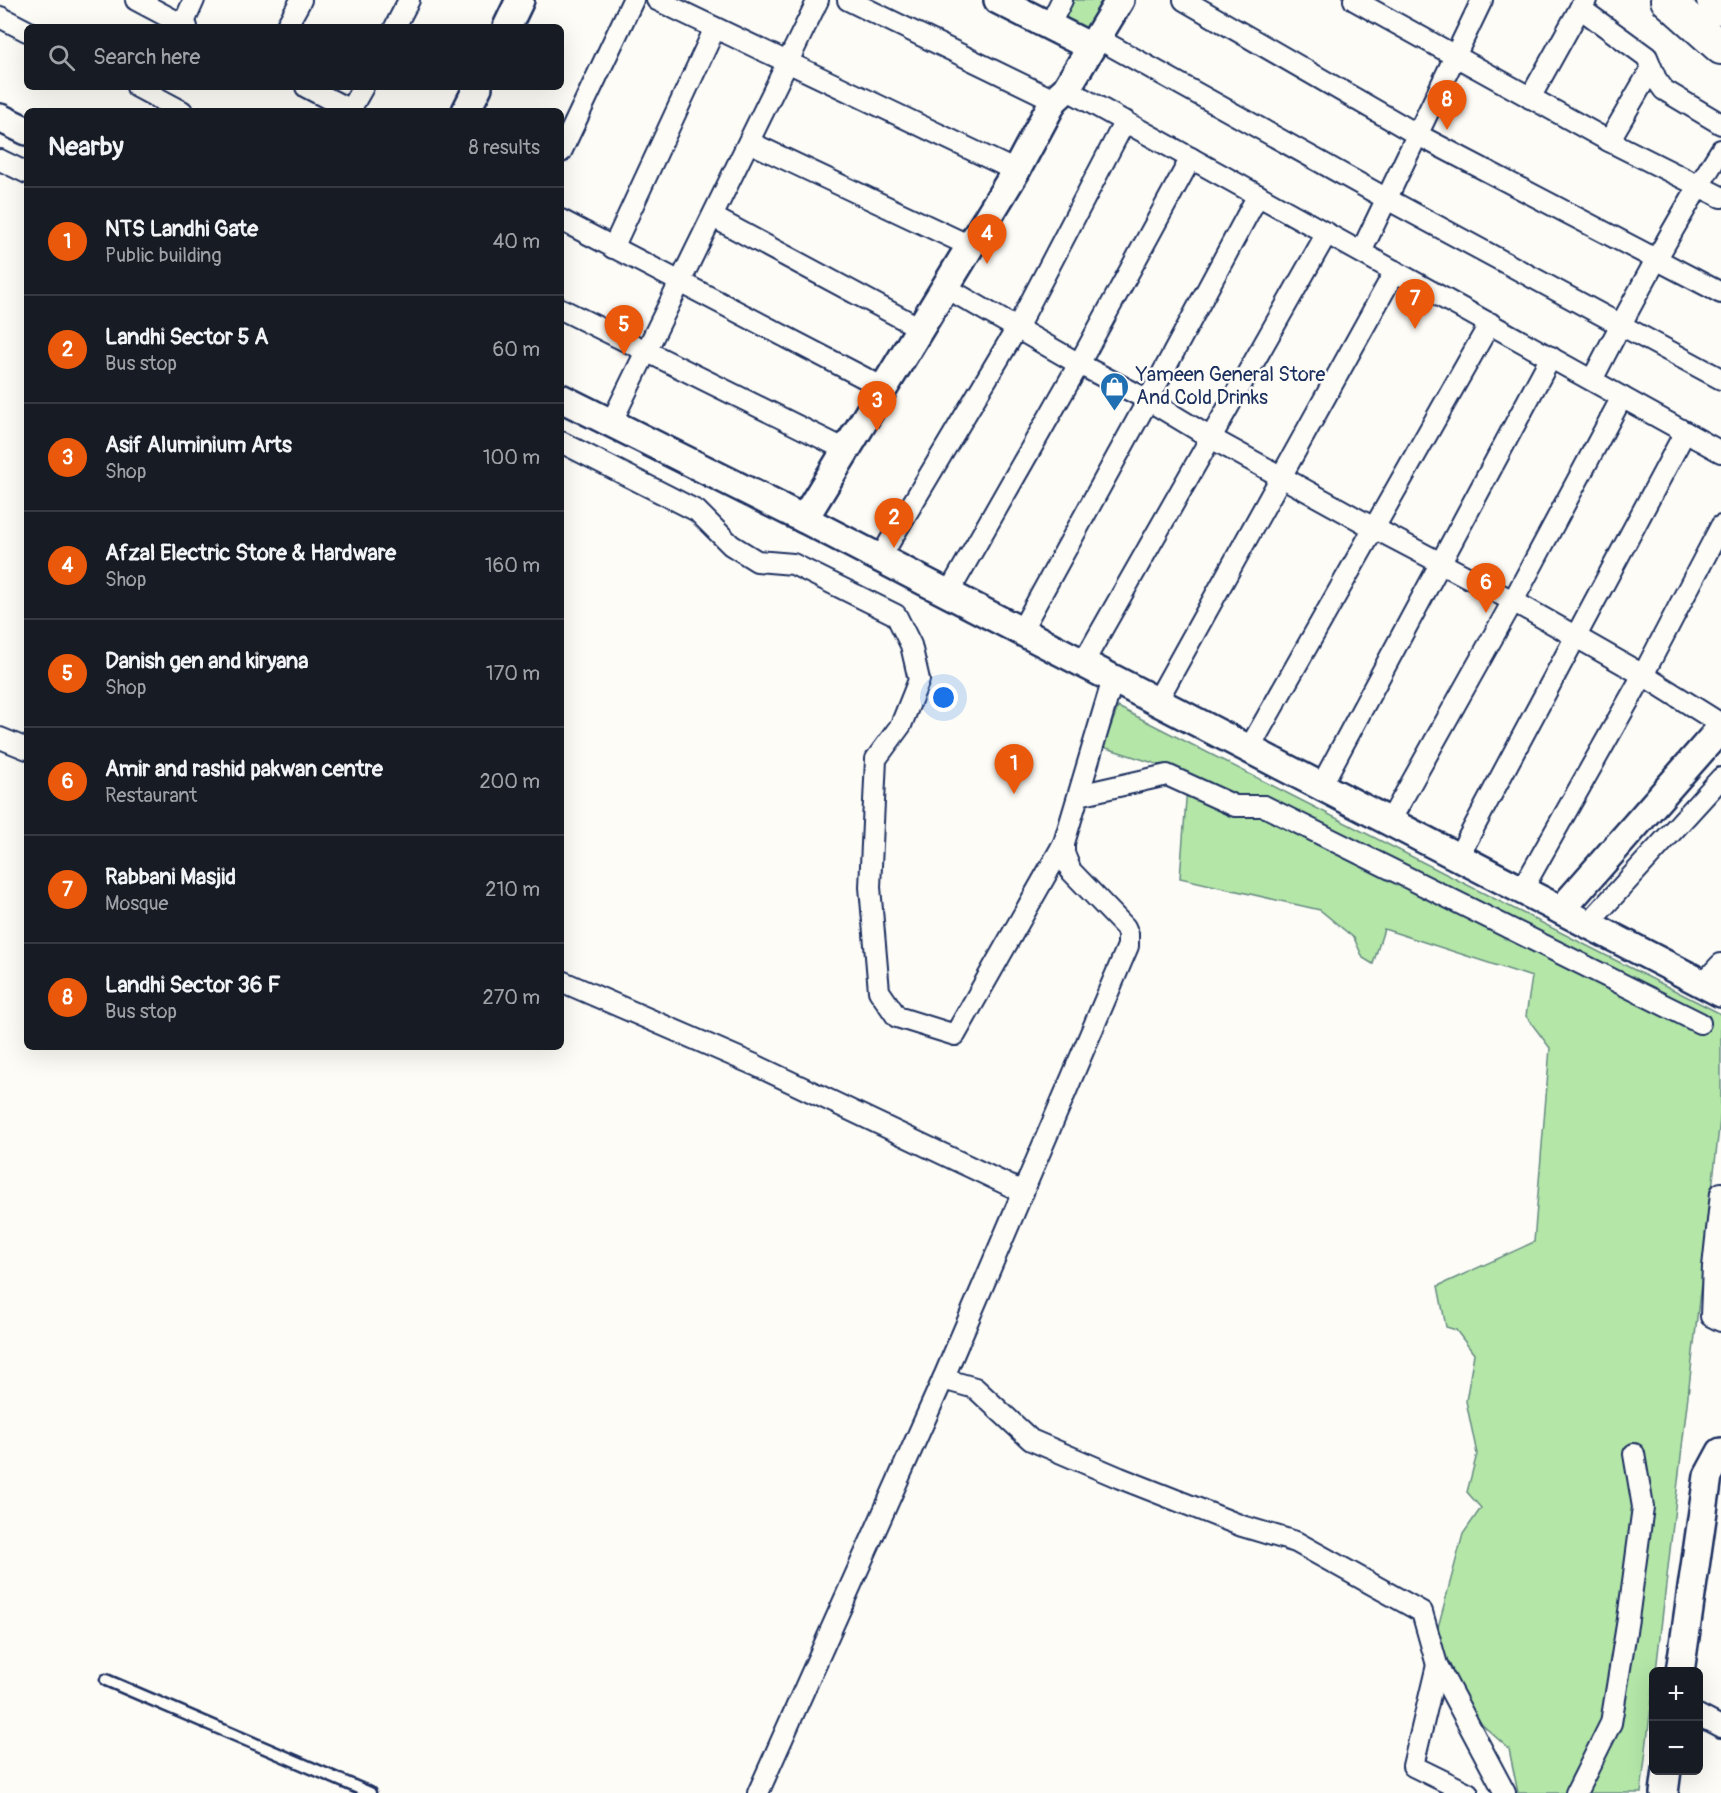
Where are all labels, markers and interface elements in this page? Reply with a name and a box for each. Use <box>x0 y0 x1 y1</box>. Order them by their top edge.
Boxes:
search box <box>24 24 564 90</box>
icon: search <box>45 41 78 74</box>
text: Search here <box>93 43 200 71</box>
pin: 8 <box>1428 80 1466 130</box>
text: Nearby <box>48 131 124 163</box>
text: 8 results <box>469 135 540 160</box>
pin: 4 <box>968 214 1006 264</box>
text: NTS Landhi Gate <box>105 215 258 243</box>
text: 1 <box>64 229 71 254</box>
text: 40 m <box>493 229 540 254</box>
text: Public building <box>105 243 221 268</box>
pin: 7 <box>1396 280 1434 329</box>
pin: 5 <box>604 306 644 355</box>
text: Landhi Sector 5 A <box>105 323 269 351</box>
text: 2 <box>62 337 73 362</box>
text: 60 m <box>493 337 540 362</box>
text: Bus stop <box>105 351 177 376</box>
place label: Yameen General Store And Cold Drinks <box>1135 362 1325 410</box>
shop icon: Yameen General Store And Cold Drinks <box>1099 370 1131 412</box>
pin: 3 <box>858 382 896 431</box>
text: Asif Aluminium Arts <box>105 431 292 459</box>
text: 3 <box>62 445 73 470</box>
text: 100 m <box>483 445 540 470</box>
text: Shop <box>105 459 146 484</box>
pin: 2 <box>874 498 914 548</box>
text: Afzal Electric Store & Hardware <box>105 539 396 567</box>
text: 4 <box>62 553 73 578</box>
text: 160 m <box>485 553 540 578</box>
pin: 6 <box>1466 564 1506 613</box>
text: Shop <box>105 567 146 592</box>
text: Danish gen and kiryana <box>105 647 309 675</box>
text: 5 <box>62 661 73 686</box>
text: 170 m <box>486 661 540 686</box>
text: Shop <box>105 675 146 700</box>
your location <box>929 683 958 712</box>
pin: 1 <box>994 744 1034 794</box>
text: Amir and rashid pakwan centre <box>105 755 383 783</box>
text: 6 <box>62 769 73 794</box>
text: 200 m <box>479 769 540 794</box>
text: Restaurant <box>105 783 197 808</box>
text: Rabbani Masjid <box>105 863 236 891</box>
text: 7 <box>62 877 73 902</box>
text: 210 m <box>485 877 540 902</box>
text: Mosque <box>105 891 168 916</box>
text: Landhi Sector 36 F <box>105 971 281 999</box>
text: 8 <box>62 985 73 1010</box>
text: 270 m <box>482 985 540 1010</box>
text: Bus stop <box>105 999 177 1024</box>
map controls <box>1649 1667 1703 1775</box>
button: + <box>1649 1667 1703 1721</box>
button: − <box>1649 1721 1703 1775</box>

